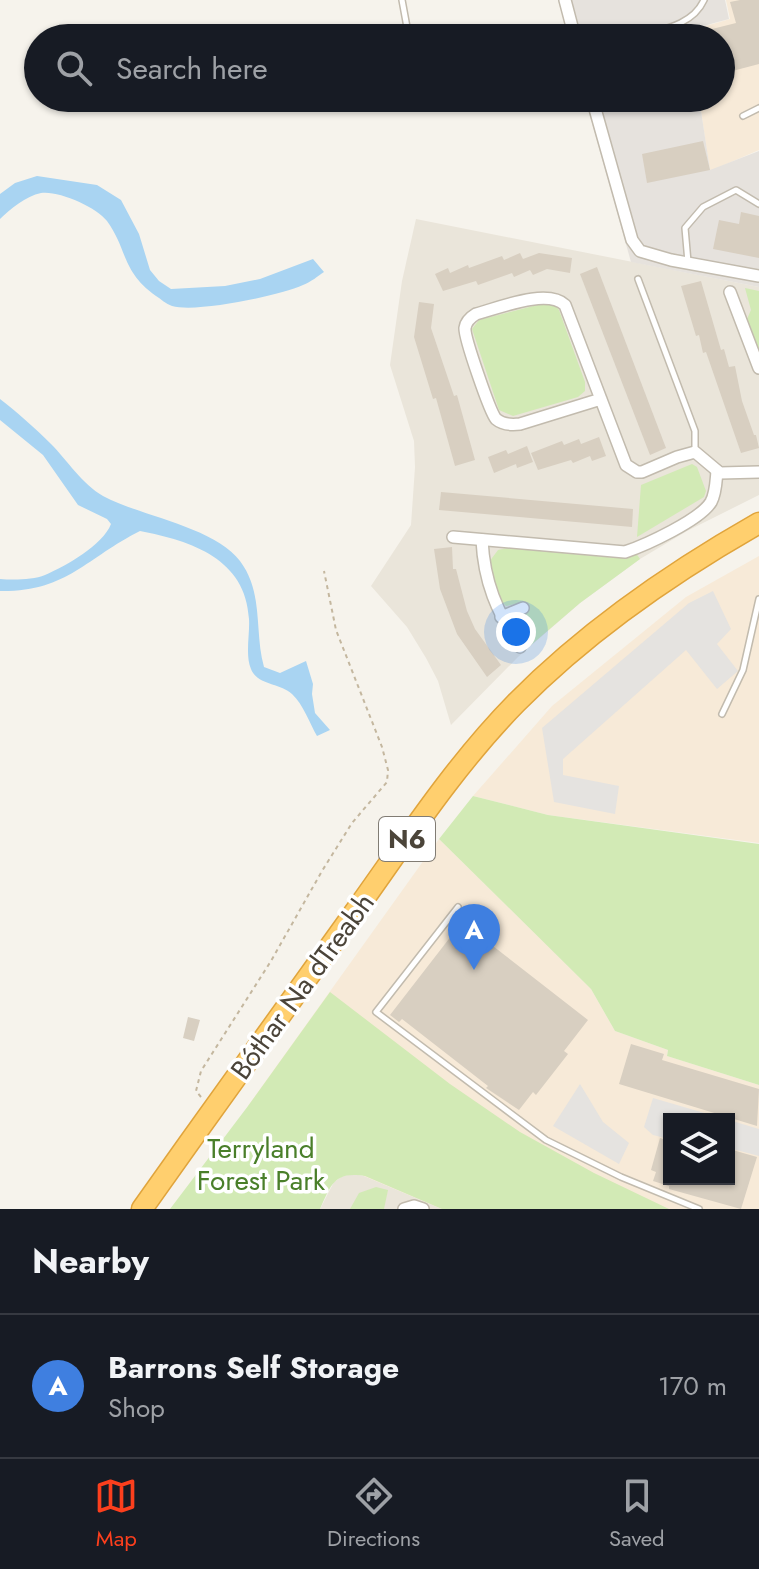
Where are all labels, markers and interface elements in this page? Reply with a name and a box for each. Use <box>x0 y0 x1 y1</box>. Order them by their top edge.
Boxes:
search box <box>24 24 735 112</box>
icon: search <box>52 46 96 90</box>
text: Search here <box>116 47 268 90</box>
your location <box>496 612 536 652</box>
road number: N6 <box>379 817 435 861</box>
street label: Bóthar Na dTreabh <box>221 885 384 1088</box>
pin: A <box>448 904 500 970</box>
map controls <box>663 1113 735 1185</box>
button: layers <box>663 1113 735 1185</box>
park label: Terryland Forest Park <box>197 1128 326 1201</box>
text: Nearby <box>32 1237 149 1286</box>
text: Barrons Self Storage <box>108 1346 399 1389</box>
text: A <box>48 1367 68 1405</box>
text: 170 m <box>658 1367 727 1405</box>
text: Shop <box>108 1389 165 1427</box>
tab: Map <box>94 1474 138 1554</box>
tab: Directions <box>327 1474 420 1554</box>
tab: Saved <box>609 1474 665 1554</box>

